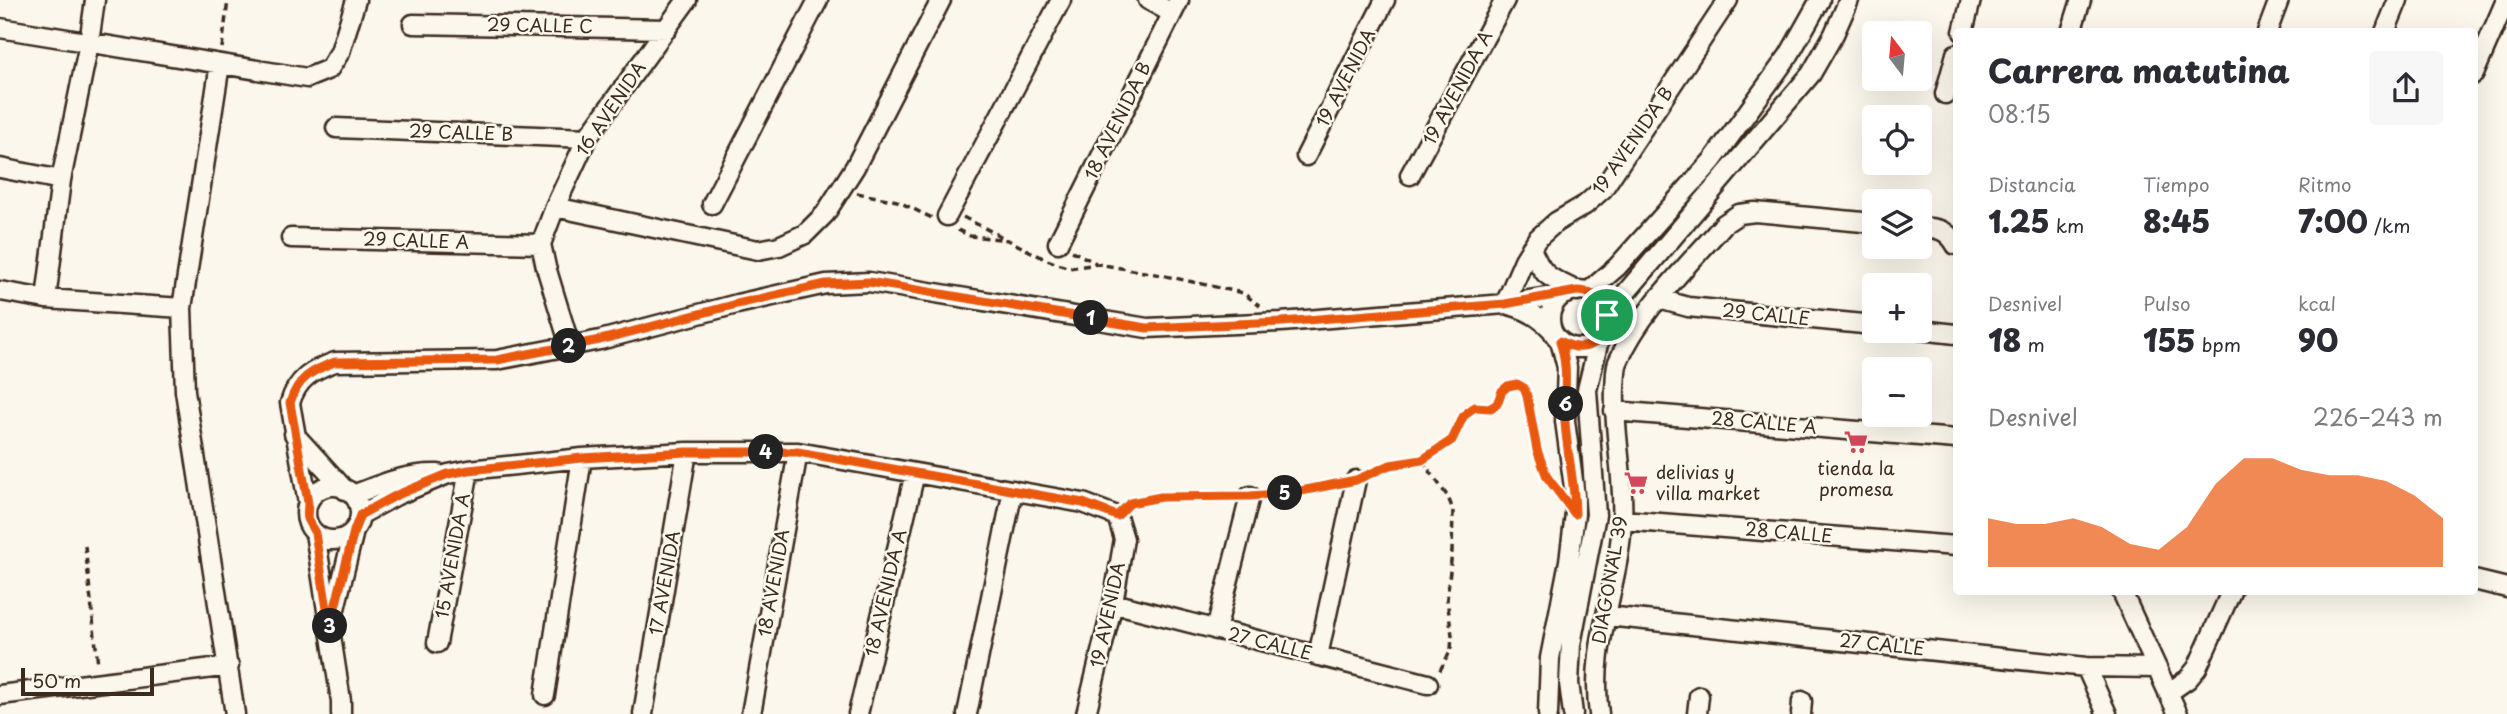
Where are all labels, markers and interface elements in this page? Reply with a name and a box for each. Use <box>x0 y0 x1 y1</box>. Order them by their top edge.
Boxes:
street label: 29 CALLE C <box>487 10 593 39</box>
north arrow <box>1862 21 1932 91</box>
map controls <box>1862 21 1932 427</box>
street label: 19 AVENIDA <box>1308 23 1381 131</box>
street label: 19 AVENIDA A <box>1415 25 1498 149</box>
text: Carrera matutina <box>1988 46 2290 94</box>
button: share <box>2369 51 2443 125</box>
street label: 16 AVENIDA <box>568 55 651 161</box>
street label: 18 AVENIDA B <box>1076 57 1157 184</box>
street label: 19 AVENIDA B <box>1585 81 1679 200</box>
text: 08:15 <box>1988 96 2051 131</box>
button: locate <box>1862 105 1932 175</box>
street label: 29 CALLE B <box>408 116 514 147</box>
text: Distancia <box>1988 170 2076 198</box>
text: Tiempo <box>2143 170 2210 198</box>
text: Ritmo <box>2298 170 2352 198</box>
button: layers <box>1862 189 1932 259</box>
text: 1.25 <box>1988 198 2050 243</box>
text: 8:45 <box>2143 198 2210 243</box>
text: 7:00 <box>2298 198 2368 243</box>
text: km <box>2050 211 2084 239</box>
text: /km <box>2368 211 2410 239</box>
street label: 29 CALLE A <box>363 224 469 255</box>
button: + <box>1862 273 1932 343</box>
pin <box>1577 285 1637 345</box>
text: Desnivel <box>1988 289 2062 317</box>
text: Pulso <box>2143 289 2191 317</box>
text: kcal <box>2298 289 2336 317</box>
street label: 29 CALLE <box>1721 295 1811 332</box>
icon: arrive <box>1588 296 1626 334</box>
pin: 1 <box>1074 300 1108 336</box>
text: 1 <box>1086 303 1095 331</box>
text: 18 <box>1988 317 2021 362</box>
text: 155 <box>2143 317 2196 362</box>
text: 90 <box>2298 317 2338 362</box>
pin: 2 <box>552 328 586 364</box>
text: m <box>2021 330 2045 358</box>
text: bpm <box>2196 330 2241 358</box>
text: 2 <box>562 331 575 359</box>
button: − <box>1862 357 1932 427</box>
pin: 6 <box>1548 386 1584 422</box>
text: 6 <box>1559 389 1572 417</box>
text: Desnivel <box>1988 399 2078 434</box>
text: 226–243 m <box>2313 399 2443 434</box>
street label: 28 CALLE A <box>1710 403 1818 440</box>
supermarket icon: tienda la promesa <box>1842 428 1870 456</box>
pin: 4 <box>748 434 784 470</box>
text: 4 <box>759 437 772 465</box>
place label: tienda la promesa <box>1818 454 1895 502</box>
place label: delivias y villa market <box>1656 458 1760 506</box>
supermarket icon: delivias y villa market <box>1622 469 1650 497</box>
pin: 5 <box>1268 476 1302 510</box>
text: 5 <box>1278 478 1291 506</box>
street label: 15 AVENIDA A <box>427 491 476 621</box>
street label: DIAGONAL 39 <box>1584 514 1633 646</box>
street label: 28 CALLE <box>1744 514 1834 549</box>
street label: 18 AVENIDA A <box>857 526 912 659</box>
street label: 18 AVENIDA <box>750 527 795 639</box>
street label: 17 AVENIDA <box>641 528 686 637</box>
street label: 19 AVENIDA <box>1082 559 1131 670</box>
pin: 3 <box>312 608 348 644</box>
text: 3 <box>323 611 336 639</box>
street label: 27 CALLE <box>1225 619 1315 666</box>
street label: 27 CALLE <box>1838 626 1926 661</box>
scale bar <box>21 665 154 697</box>
text: 50 m <box>32 666 81 694</box>

